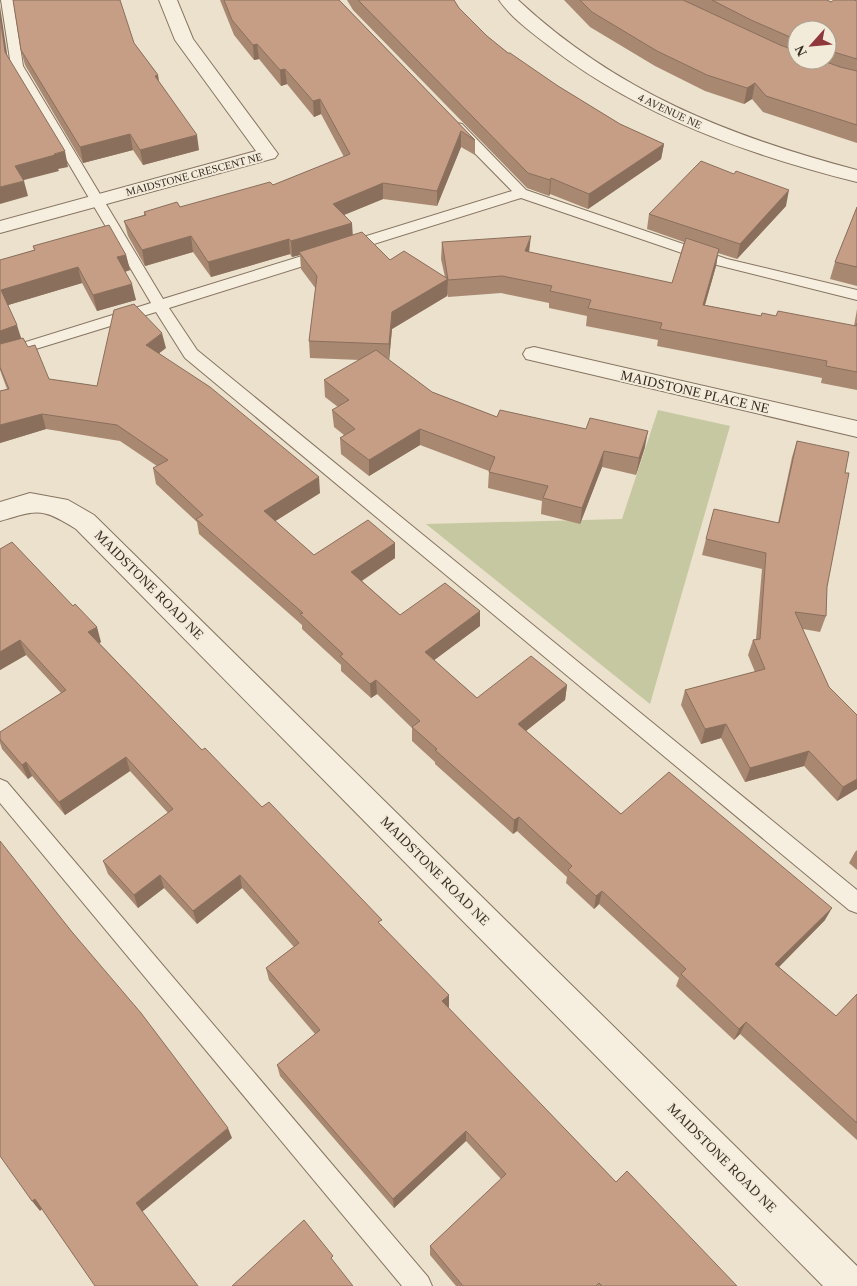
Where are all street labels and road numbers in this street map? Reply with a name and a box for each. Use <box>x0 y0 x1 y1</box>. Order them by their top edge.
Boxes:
street label: 4 AVENUE NE <box>636 91 704 131</box>
street label: MAIDSTONE CRESCENT NE <box>124 150 264 198</box>
street label: MAIDSTONE PLACE NE <box>619 368 771 416</box>
street label: MAIDSTONE ROAD NE <box>92 528 206 642</box>
street label: MAIDSTONE ROAD NE <box>378 814 492 928</box>
street label: MAIDSTONE ROAD NE <box>665 1101 779 1215</box>

